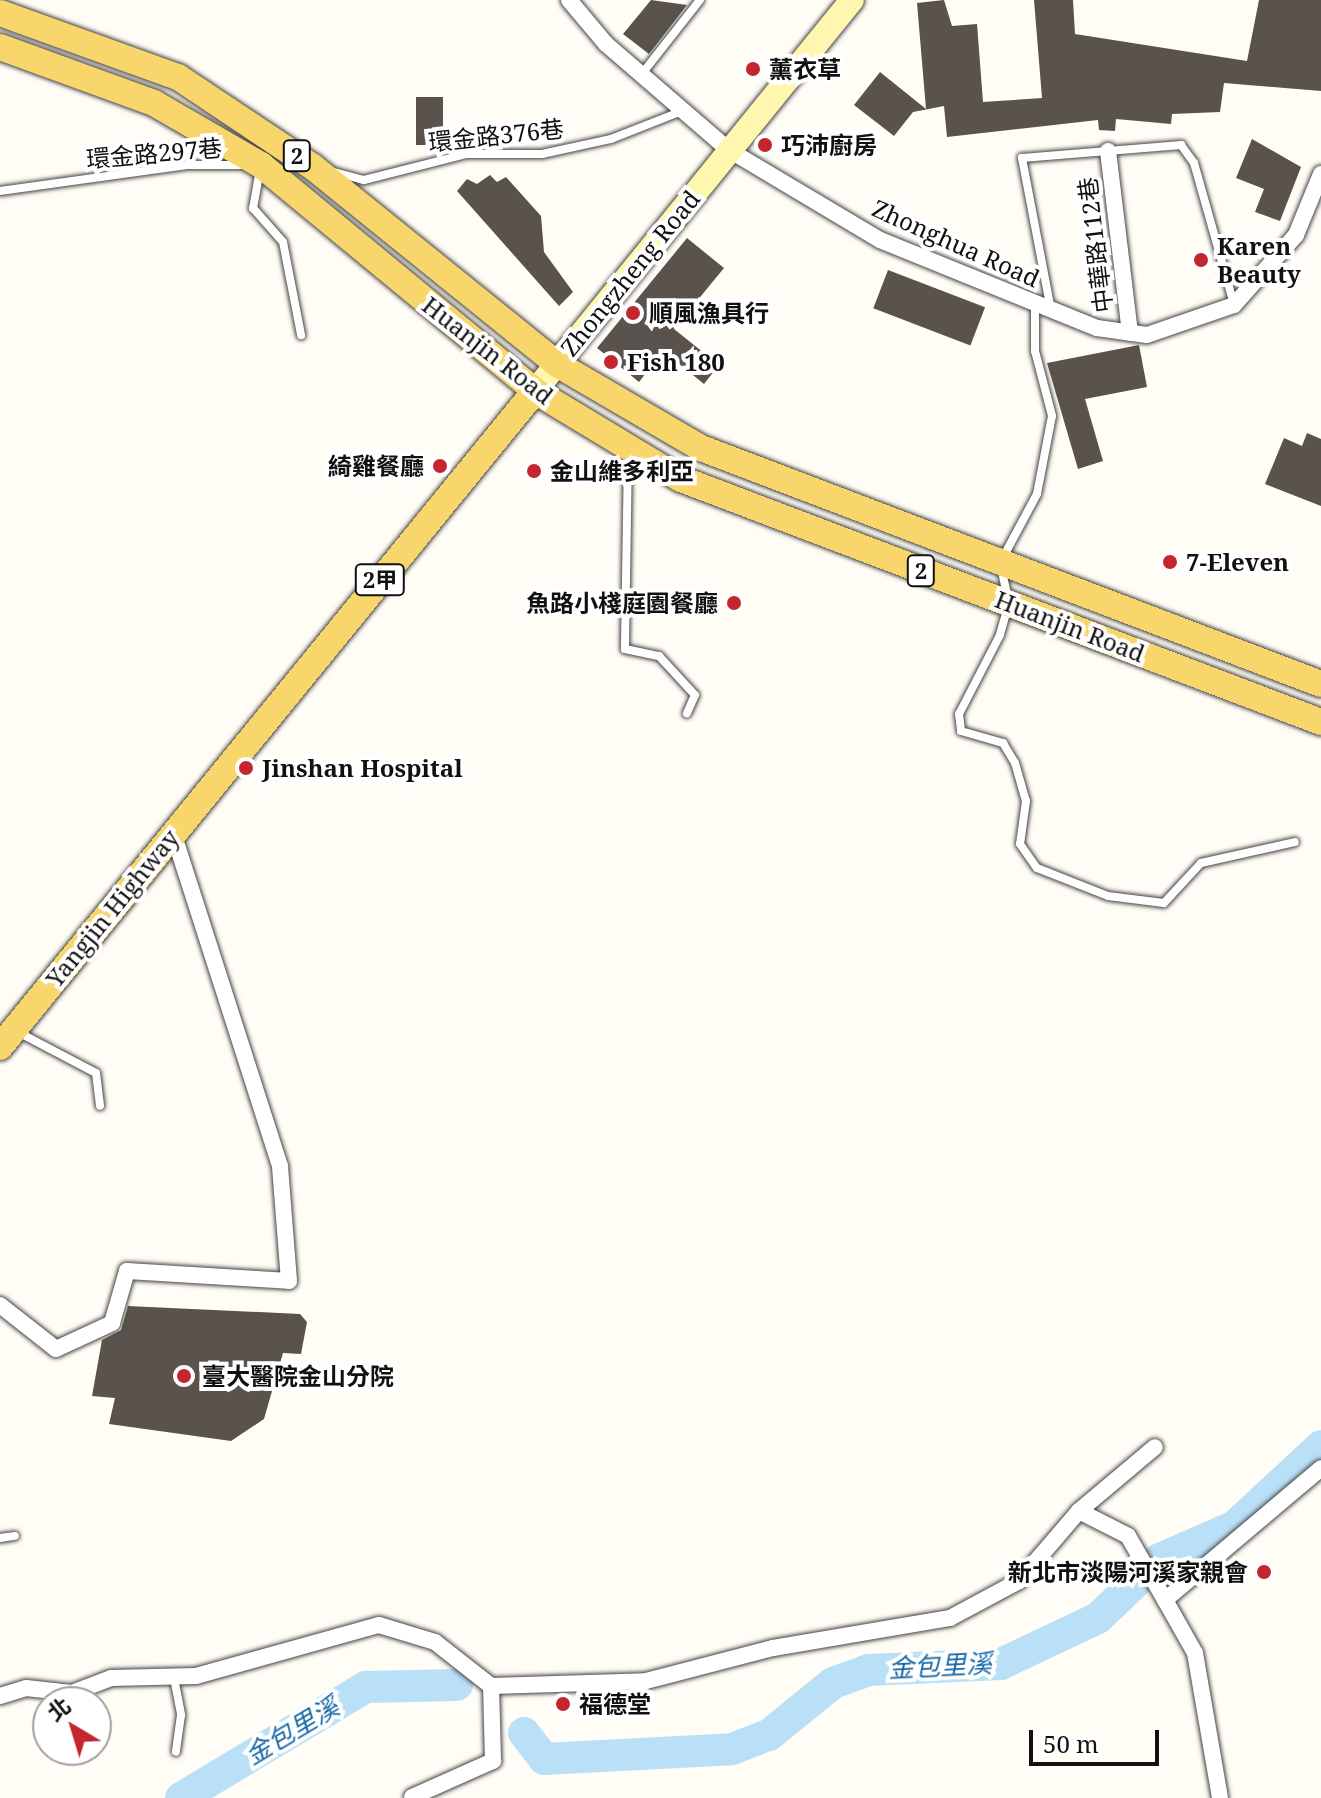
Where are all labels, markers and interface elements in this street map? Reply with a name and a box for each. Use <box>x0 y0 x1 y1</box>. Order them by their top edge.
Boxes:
place label: 薰衣草 <box>769 55 841 83</box>
marker: 薰衣草 <box>744 60 762 78</box>
street label: 環金路376巷 <box>427 114 565 156</box>
place label: 巧沛廚房 <box>781 131 877 159</box>
street label: 環金路297巷 <box>85 133 223 173</box>
marker: 巧沛廚房 <box>756 136 774 154</box>
road number: 2 <box>281 138 313 174</box>
street label: 中華路112巷 <box>1072 176 1118 314</box>
street label: Zhongzheng Road <box>554 184 706 362</box>
street label: Zhonghua Road <box>868 193 1044 293</box>
place label: Karen Beauty <box>1217 232 1301 288</box>
marker: Karen Beauty <box>1192 251 1210 269</box>
street label: Huanjin Road <box>417 290 559 410</box>
place label: 順風漁具行 <box>649 299 769 327</box>
marker: 順風漁具行 <box>624 304 642 322</box>
place label: Fish 180 <box>627 348 725 376</box>
marker: Fish 180 <box>602 353 620 371</box>
place label: 綺雞餐廳 <box>328 452 424 480</box>
marker: 綺雞餐廳 <box>431 457 449 475</box>
place label: 金山維多利亞 <box>550 457 694 485</box>
marker: 金山維多利亞 <box>525 462 543 480</box>
place label: 7-Eleven <box>1186 548 1289 576</box>
road number: 2 <box>905 553 937 589</box>
marker: 7-Eleven <box>1161 553 1179 571</box>
road number: 2甲 <box>354 562 406 598</box>
street label: Huanjin Road <box>991 584 1149 668</box>
place label: 魚路小棧庭園餐廳 <box>526 589 718 617</box>
marker: 魚路小棧庭園餐廳 <box>725 594 743 612</box>
place label: Jinshan Hospital <box>262 754 463 782</box>
marker: Jinshan Hospital <box>237 759 255 777</box>
street label: Yangjin Highway <box>40 823 184 993</box>
place label: 臺大醫院金山分院 <box>202 1362 394 1390</box>
marker: 臺大醫院金山分院 <box>173 1365 195 1387</box>
place label: 新北市淡陽河溪家親會 <box>1008 1558 1248 1586</box>
marker: 新北市淡陽河溪家親會 <box>1255 1563 1273 1581</box>
water label: 金包里溪 <box>887 1648 993 1684</box>
north arrow <box>32 1686 112 1766</box>
text: 北 <box>41 1690 76 1727</box>
place label: 福德堂 <box>579 1690 651 1718</box>
water label: 金包里溪 <box>239 1691 345 1771</box>
marker: 福德堂 <box>554 1695 572 1713</box>
scale bar <box>1033 1714 1163 1764</box>
text: 50 m <box>1043 1727 1099 1760</box>

